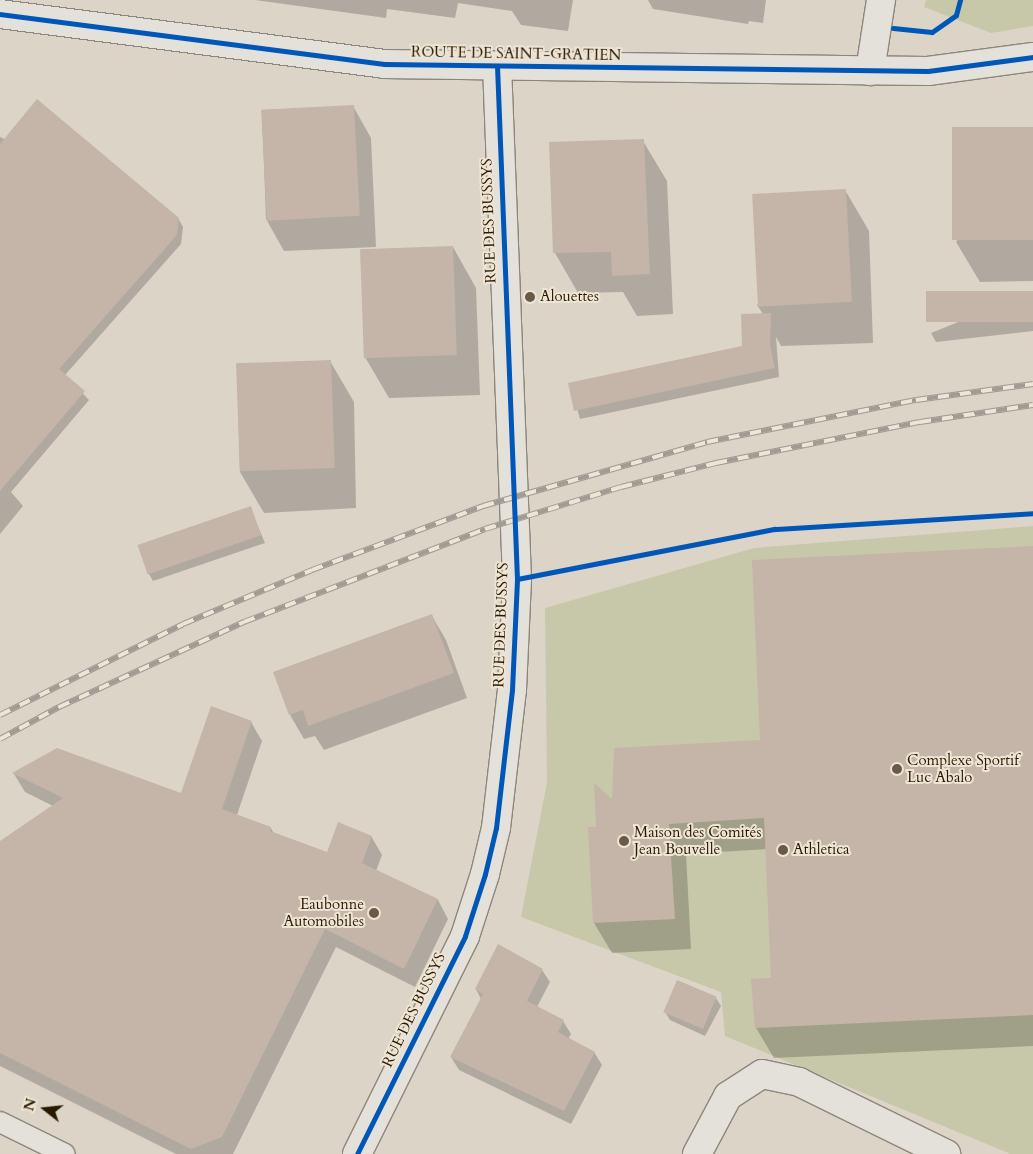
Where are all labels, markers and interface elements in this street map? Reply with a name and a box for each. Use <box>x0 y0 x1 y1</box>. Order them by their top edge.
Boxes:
street label: ROUTE DE SAINT-GRATIEN <box>411 43 621 65</box>
street label: RUE DES BUSSYS <box>478 158 500 284</box>
place label: Alouettes <box>540 288 599 306</box>
marker: Alouettes <box>524 291 536 303</box>
street label: RUE DES BUSSYS <box>490 562 512 688</box>
place label: Complexe Sportif Luc Abalo <box>907 751 1019 786</box>
marker: Complexe Sportif Luc Abalo <box>891 763 903 775</box>
place label: Maison des Comités Jean Bouvelle <box>634 823 761 858</box>
marker: Maison des Comités Jean Bouvelle <box>618 835 630 847</box>
place label: Athletica <box>793 841 850 859</box>
marker: Athletica <box>777 844 789 856</box>
place label: Eaubonne Automobiles <box>284 895 364 930</box>
marker: Eaubonne Automobiles <box>368 907 380 919</box>
street label: RUE DES BUSSYS <box>378 950 450 1070</box>
north arrow <box>20 1084 70 1134</box>
text: N <box>19 1096 41 1113</box>

